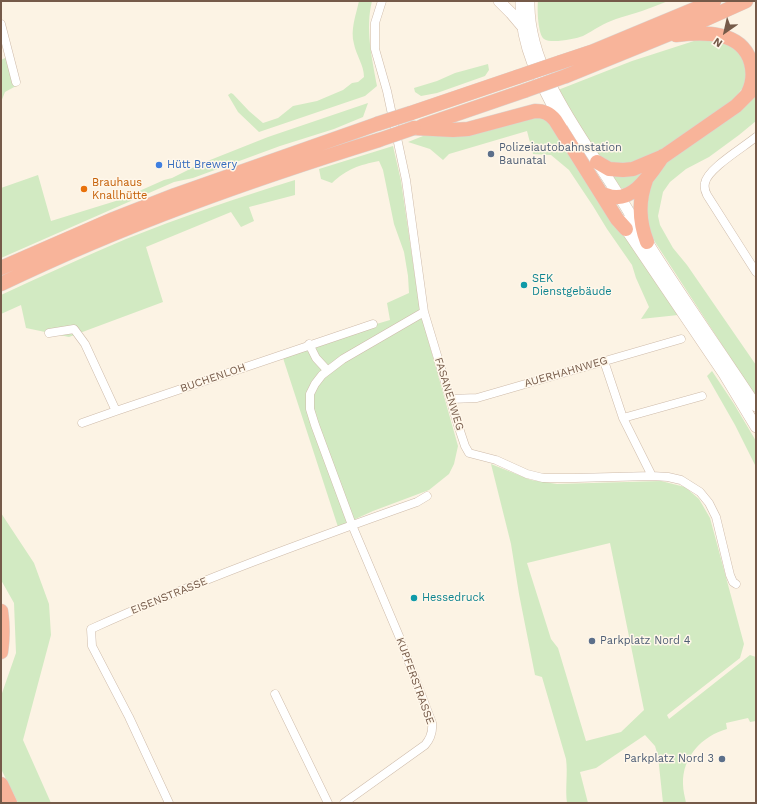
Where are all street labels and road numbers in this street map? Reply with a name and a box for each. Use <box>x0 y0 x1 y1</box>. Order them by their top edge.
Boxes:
street label: AUERHAHNWEG <box>523 354 609 390</box>
street label: FASANENWEG <box>432 356 466 432</box>
street label: BUCHENLOH <box>179 361 247 395</box>
street label: EISENSTRASSE <box>129 575 209 617</box>
street label: KUPFERSTRASSE <box>393 636 437 726</box>

